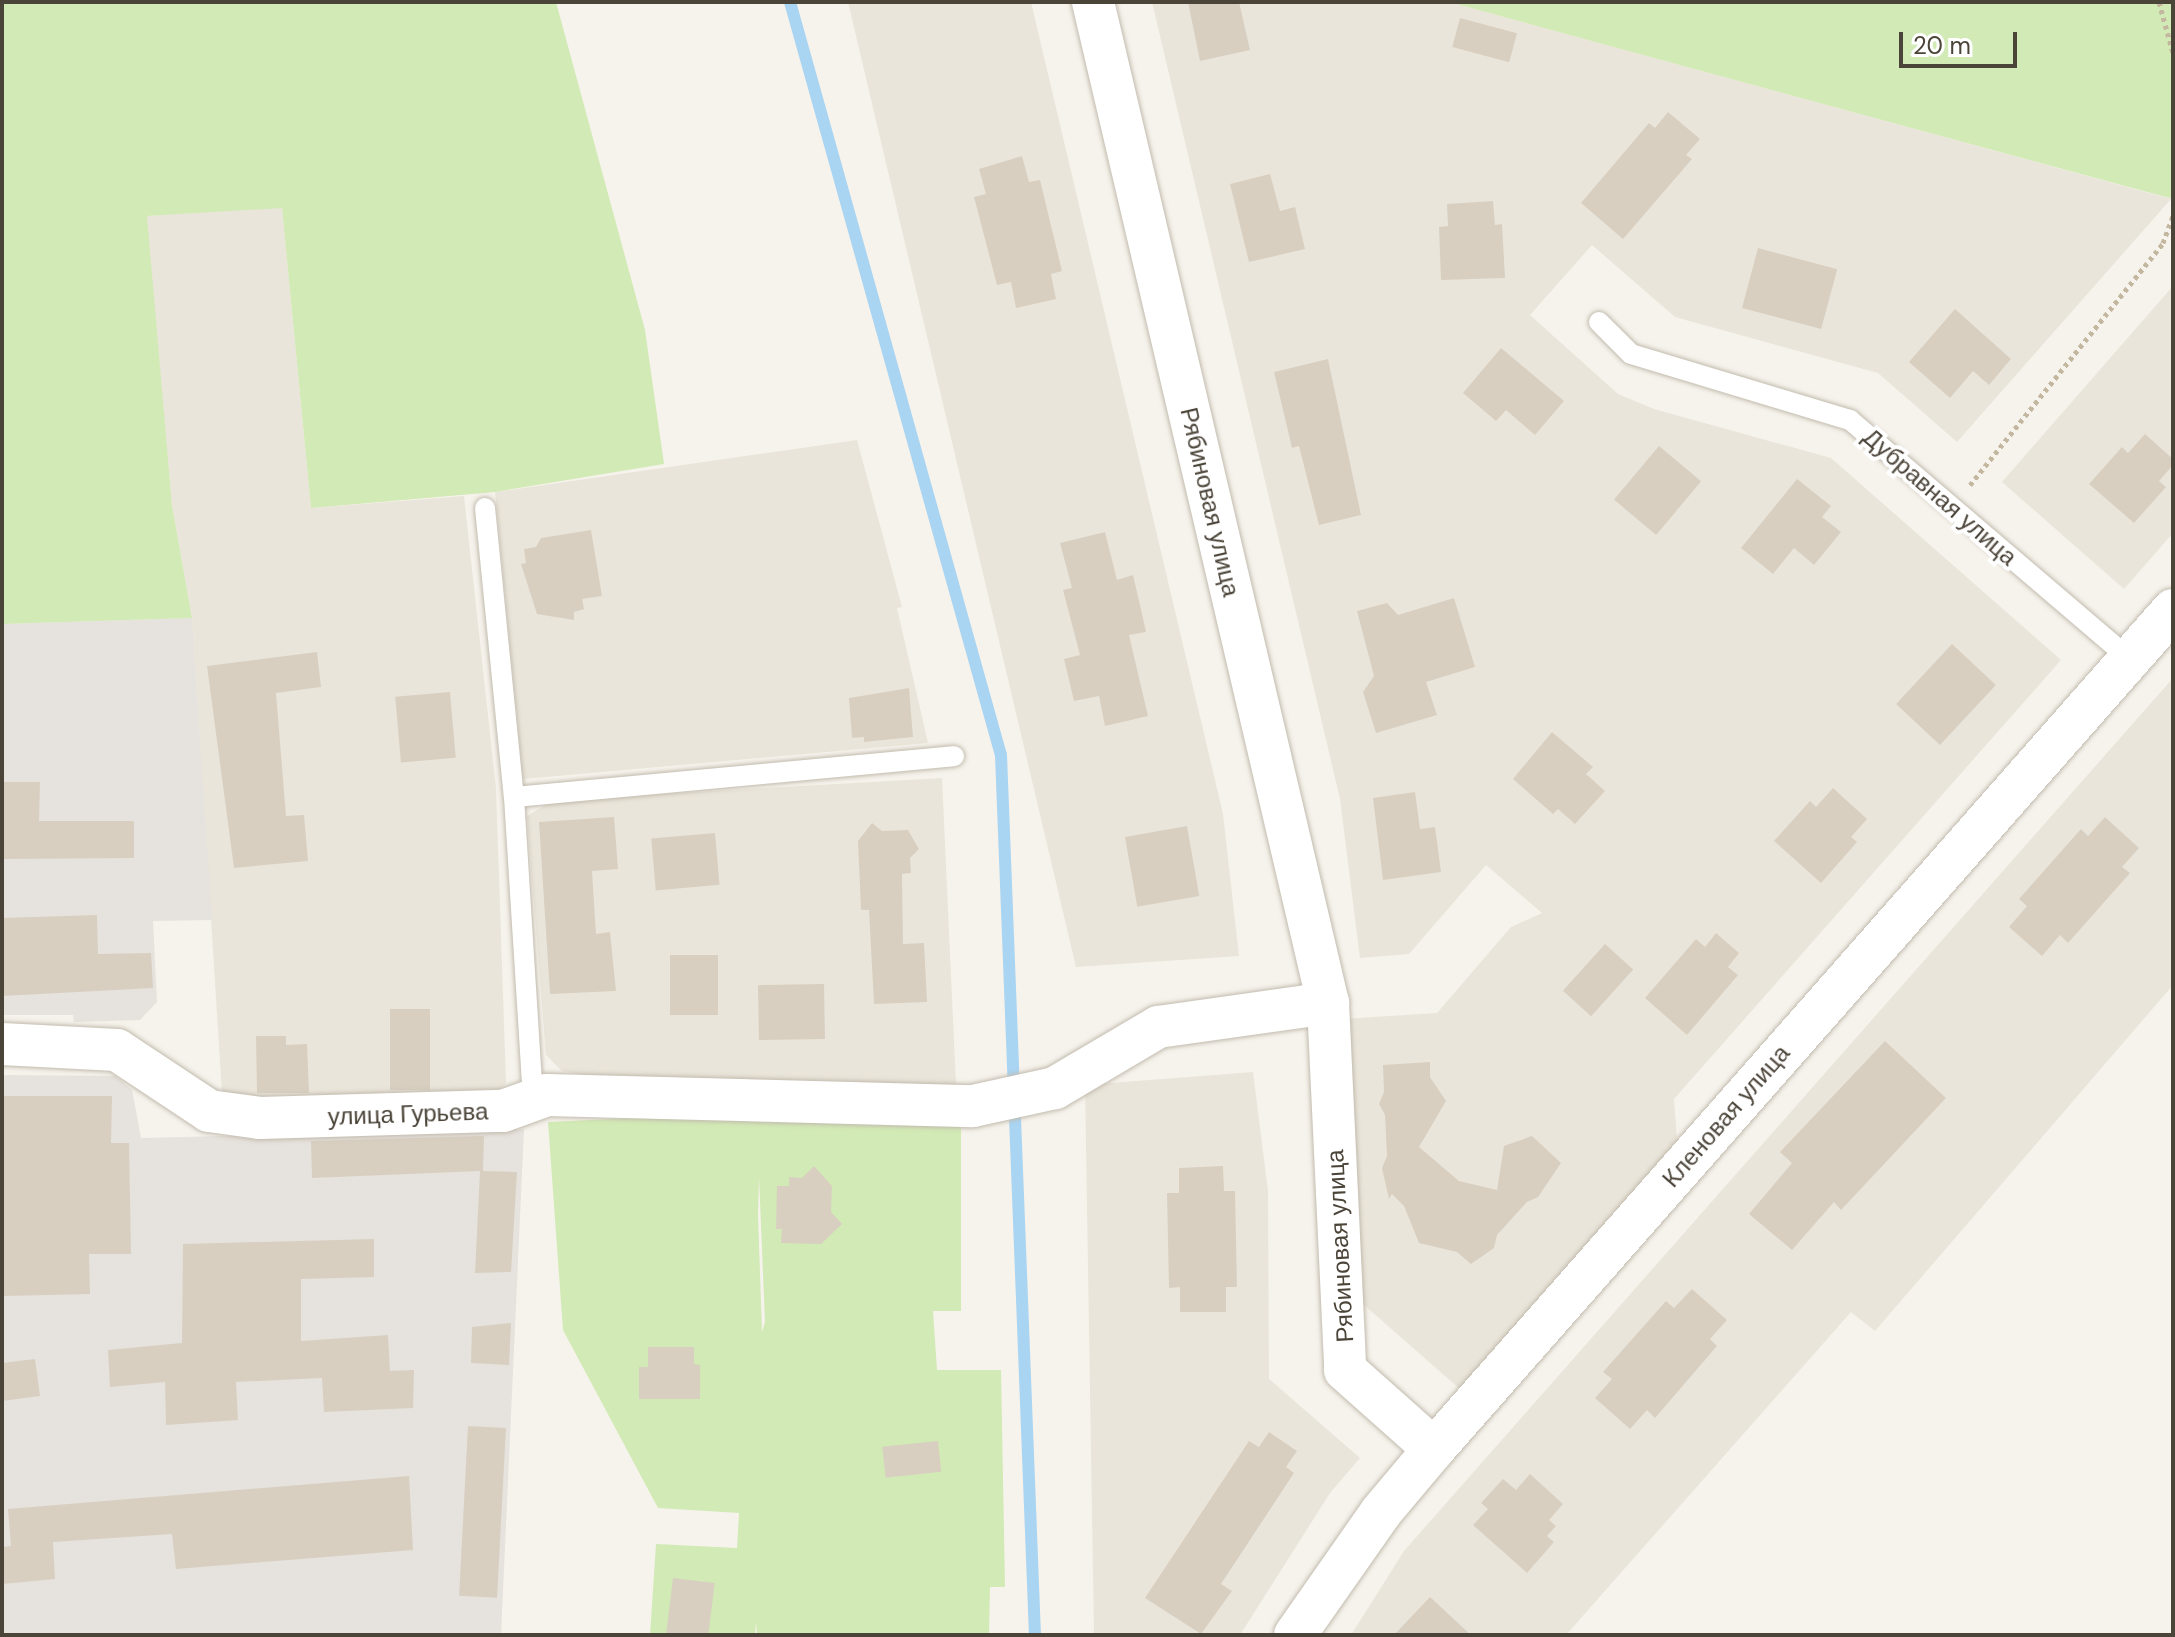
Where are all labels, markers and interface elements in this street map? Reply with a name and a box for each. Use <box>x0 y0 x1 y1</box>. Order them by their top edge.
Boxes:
scale bar <box>1903 16 2021 66</box>
text: 20 m <box>1913 30 1971 61</box>
street label: Рябиновая улица <box>1174 405 1246 599</box>
street label: Дубравная улица <box>1857 422 2023 572</box>
street label: Кленовая улица <box>1656 1039 1796 1193</box>
street label: улица Гурьева <box>327 1097 489 1131</box>
street label: Рябиновая улица <box>1321 1149 1359 1343</box>

